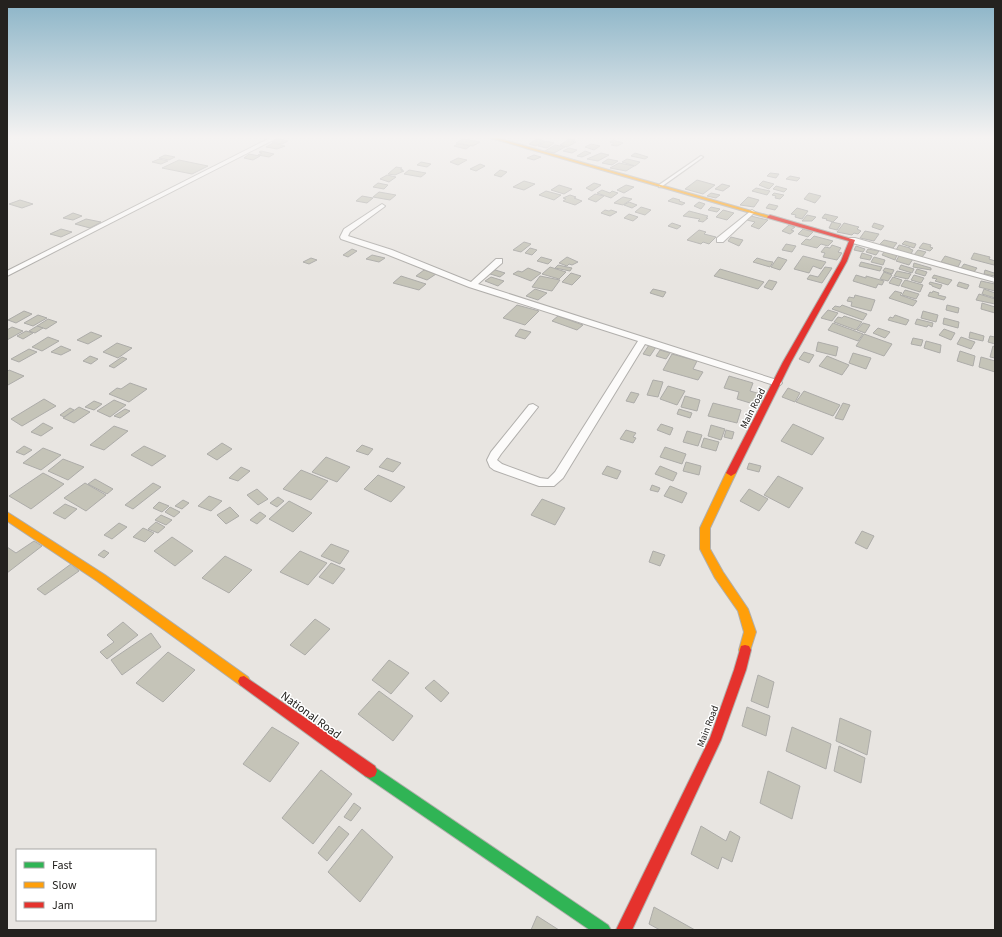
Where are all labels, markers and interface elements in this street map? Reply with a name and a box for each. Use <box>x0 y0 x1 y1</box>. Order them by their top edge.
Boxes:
street label: Main Road <box>737 386 769 431</box>
street label: National Road <box>277 688 344 743</box>
street label: Main Road <box>694 703 722 749</box>
legend <box>16 849 156 921</box>
text: Fast <box>52 857 72 874</box>
text: Slow <box>52 877 77 894</box>
text: Jam <box>52 897 74 914</box>

